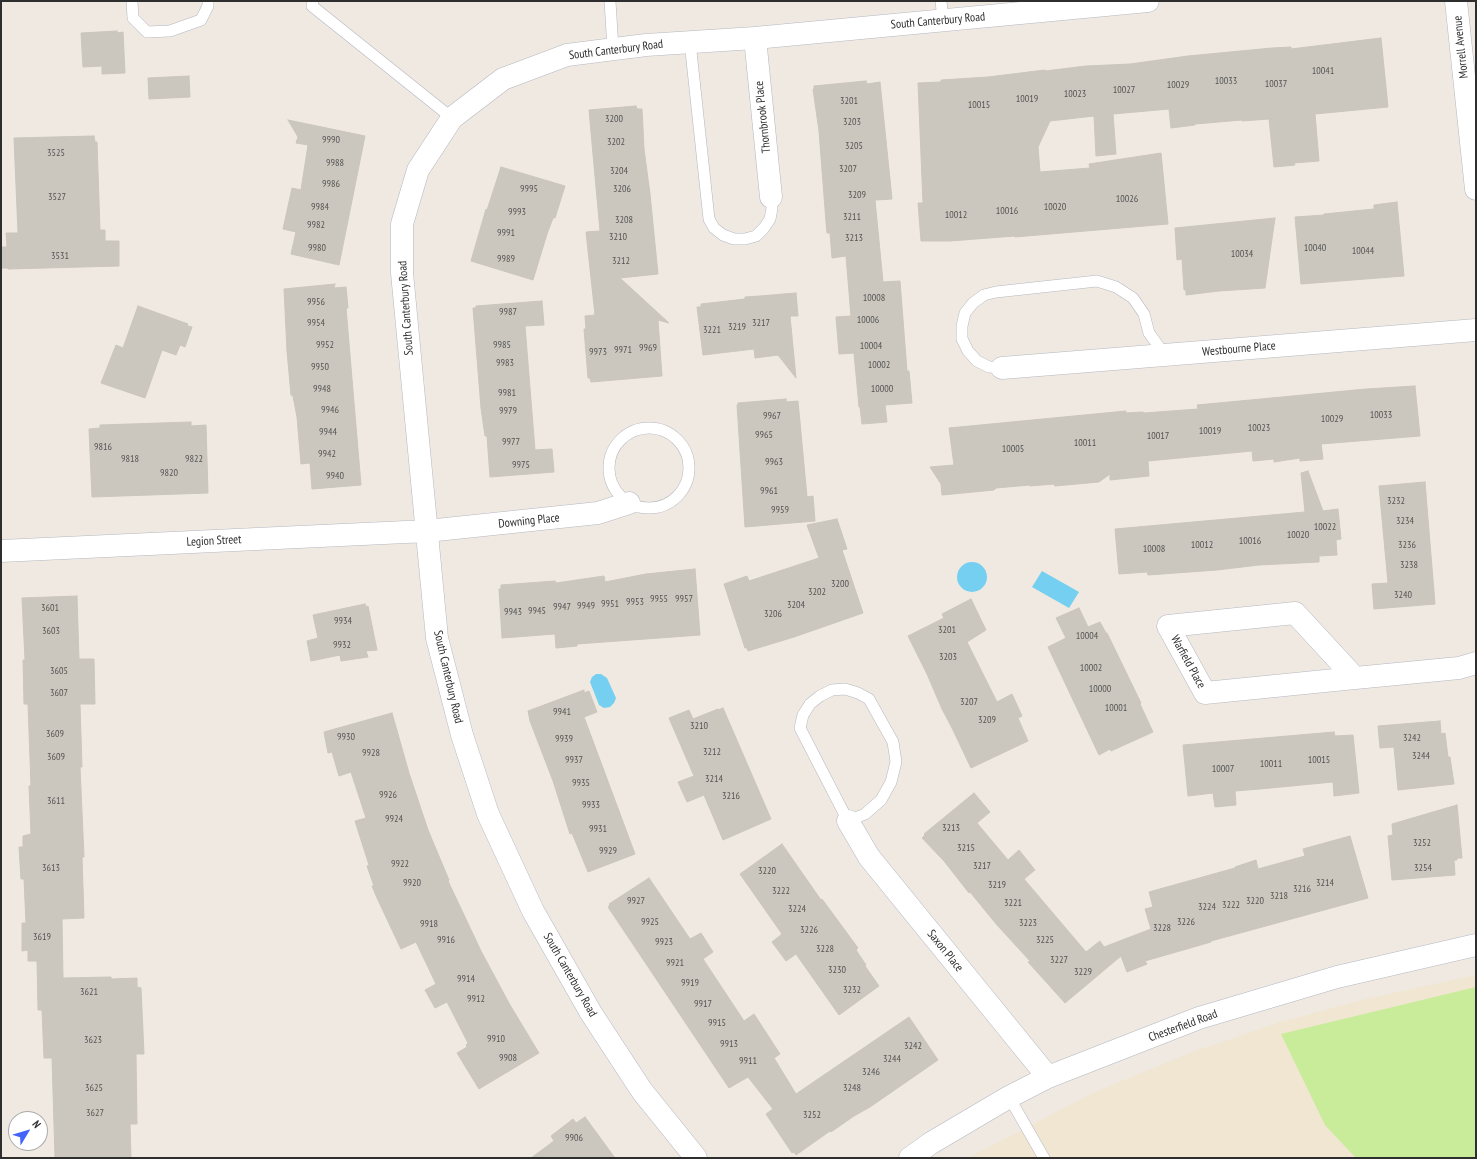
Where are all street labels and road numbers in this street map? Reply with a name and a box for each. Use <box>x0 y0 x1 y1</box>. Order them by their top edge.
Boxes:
street label: South Canterbury Road <box>890 10 986 32</box>
street label: Morrell Avenue <box>1451 15 1471 79</box>
street label: South Canterbury Road <box>568 37 664 63</box>
street label: Thornbrook Place <box>752 80 774 154</box>
street label: South Canterbury Road <box>396 260 416 356</box>
street label: Westbourne Place <box>1202 339 1276 359</box>
street label: Downing Place <box>498 511 560 531</box>
street label: Legion Street <box>186 532 242 550</box>
street label: South Canterbury Road <box>430 629 466 725</box>
street label: Warfield Place <box>1168 633 1208 691</box>
street label: Saxon Place <box>924 927 966 975</box>
street label: South Canterbury Road <box>540 930 600 1020</box>
street label: Chesterfield Road <box>1146 1007 1220 1045</box>

